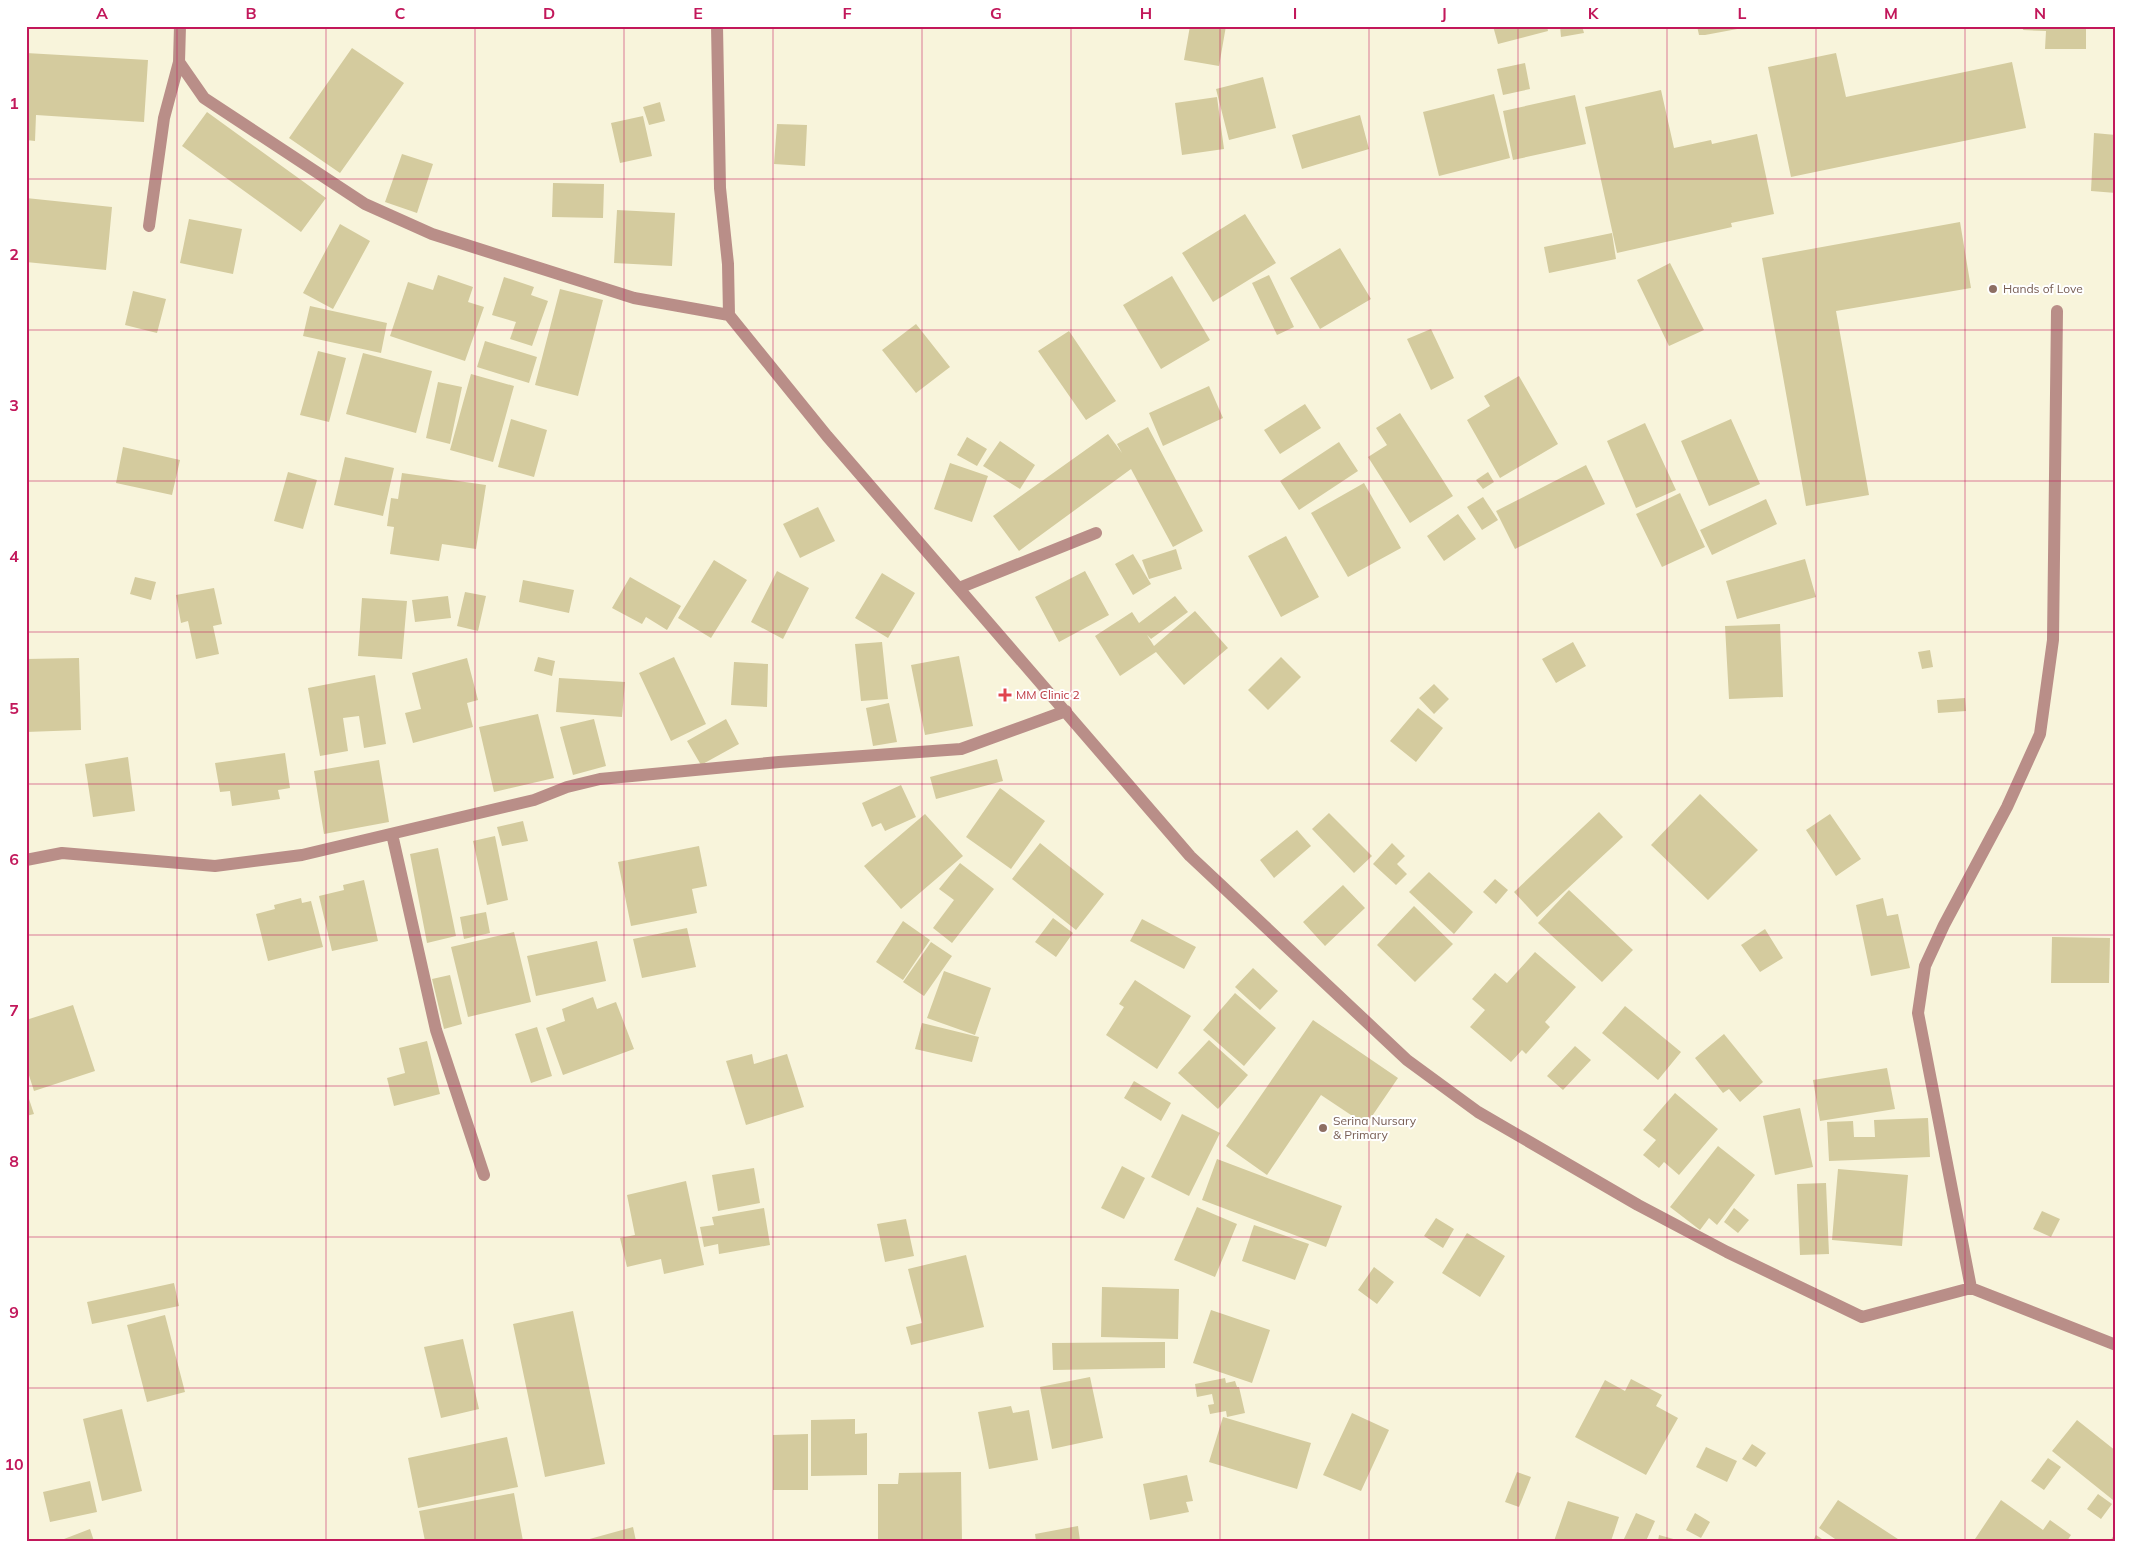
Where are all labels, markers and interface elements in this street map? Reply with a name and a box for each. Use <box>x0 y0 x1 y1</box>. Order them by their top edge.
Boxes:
text: A <box>96 3 108 23</box>
text: B <box>245 3 257 23</box>
text: C <box>395 3 406 23</box>
text: D <box>543 3 555 23</box>
text: E <box>693 3 703 23</box>
text: F <box>842 3 852 23</box>
text: G <box>990 3 1002 23</box>
text: H <box>1140 3 1152 23</box>
text: I <box>1293 3 1297 23</box>
text: J <box>1441 3 1447 23</box>
text: K <box>1588 3 1600 23</box>
text: L <box>1738 3 1747 23</box>
text: M <box>1884 3 1898 23</box>
text: N <box>2034 3 2046 23</box>
text: 1 <box>9 93 19 113</box>
text: 2 <box>9 244 19 264</box>
place label: Hands of Love <box>2003 281 2083 296</box>
marker: Hands of Love <box>1987 283 1999 295</box>
text: 3 <box>9 395 19 415</box>
text: 4 <box>9 546 19 566</box>
place label: MM Clinic 2 <box>1016 687 1080 702</box>
marker: MM Clinic 2 <box>998 688 1012 702</box>
text: 5 <box>9 698 19 718</box>
text: 6 <box>9 849 19 869</box>
text: 7 <box>9 1000 19 1020</box>
place label: Serina Nursary & Primary <box>1333 1113 1417 1142</box>
marker: Serina Nursary & Primary <box>1317 1122 1329 1134</box>
text: 8 <box>9 1151 19 1171</box>
text: 9 <box>9 1302 19 1322</box>
text: 10 <box>4 1454 24 1474</box>

